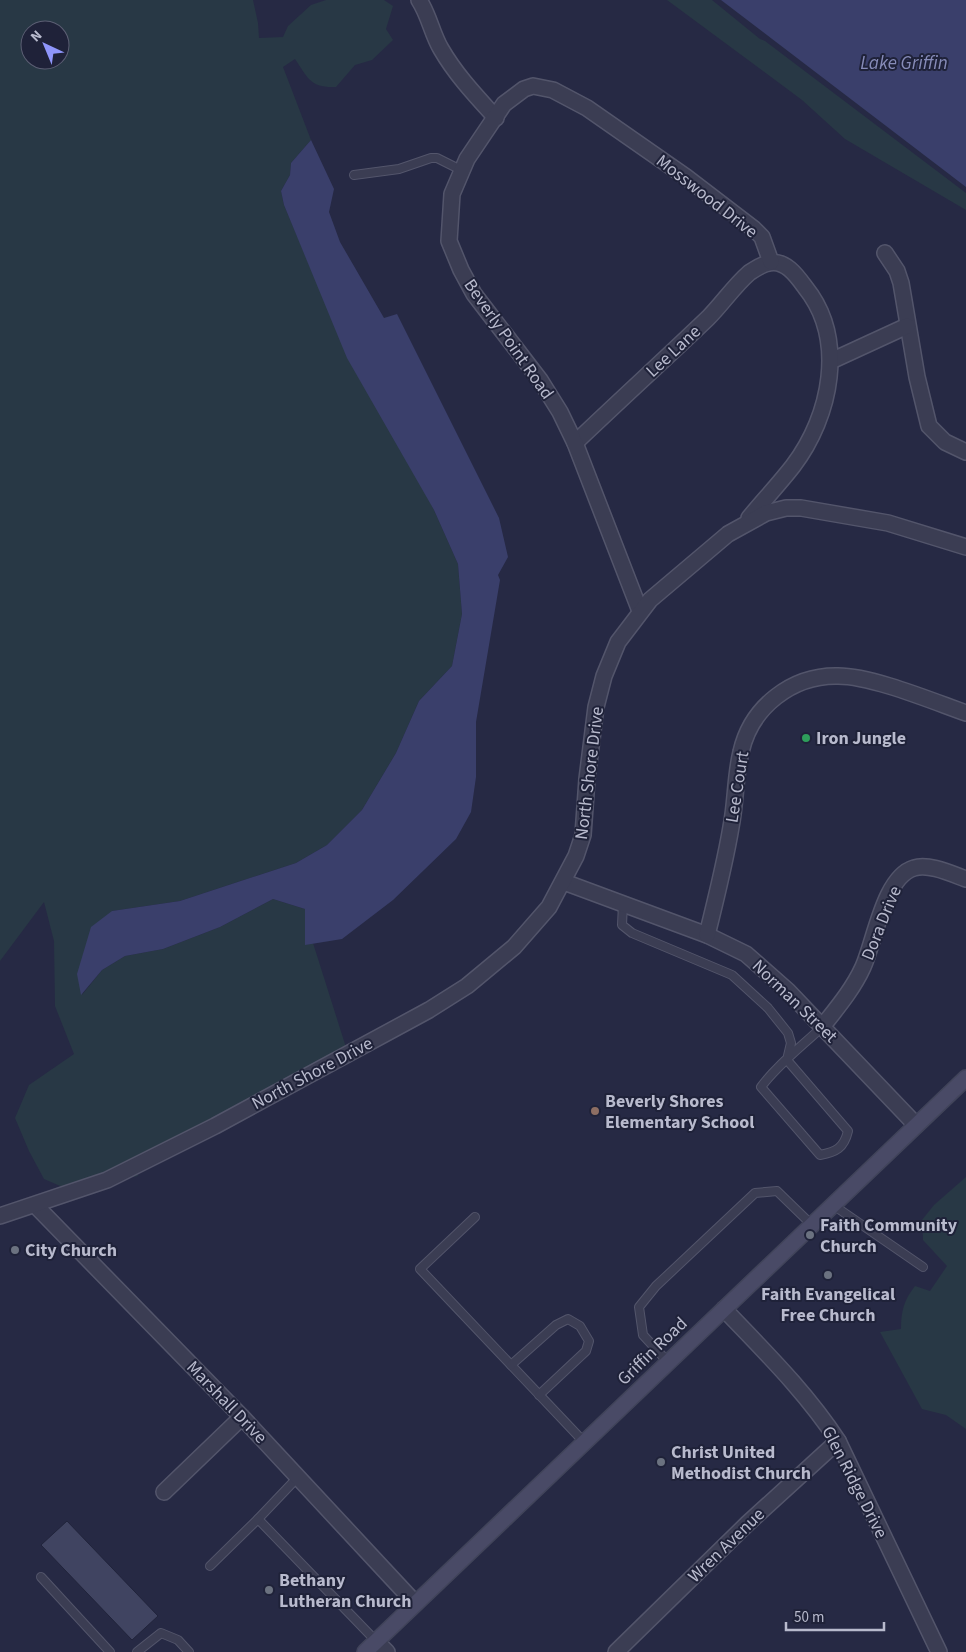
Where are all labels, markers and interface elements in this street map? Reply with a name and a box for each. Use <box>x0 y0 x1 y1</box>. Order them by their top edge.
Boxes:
north arrow <box>20 20 70 70</box>
text: N <box>26 26 47 47</box>
water label: Lake Griffin <box>860 50 948 77</box>
street label: Mosswood Drive <box>651 149 763 244</box>
street label: Beverly Point Road <box>458 274 560 405</box>
street label: Lee Lane <box>640 319 706 383</box>
street label: North Shore Drive <box>569 705 610 841</box>
place label: Iron Jungle <box>816 726 906 751</box>
marker: Iron Jungle <box>800 732 812 744</box>
street label: Lee Court <box>720 749 755 825</box>
street label: Dora Drive <box>855 882 908 964</box>
street label: Norman Street <box>746 954 843 1049</box>
street label: North Shore Drive <box>247 1031 377 1116</box>
place label: Beverly Shores Elementary School <box>605 1089 755 1135</box>
marker: Beverly Shores Elementary School <box>589 1105 601 1117</box>
place label: Faith Community Church <box>820 1213 958 1259</box>
marker: Faith Community Church <box>804 1229 816 1241</box>
place label: City Church <box>25 1238 117 1263</box>
marker: City Church <box>9 1244 21 1256</box>
marker: Faith Evangelical Free Church <box>822 1269 834 1281</box>
place label: Faith Evangelical Free Church <box>761 1282 895 1328</box>
street label: Griffin Road <box>612 1312 693 1391</box>
street label: Marshall Drive <box>181 1355 273 1449</box>
street label: Glen Ridge Drive <box>815 1422 894 1543</box>
place label: Christ United Methodist Church <box>671 1440 811 1486</box>
marker: Christ United Methodist Church <box>655 1456 667 1468</box>
street label: Wren Avenue <box>682 1502 770 1588</box>
place label: Bethany Lutheran Church <box>279 1568 412 1614</box>
marker: Bethany Lutheran Church <box>263 1584 275 1596</box>
scale bar <box>786 1600 884 1632</box>
text: 50 m <box>794 1607 824 1628</box>

